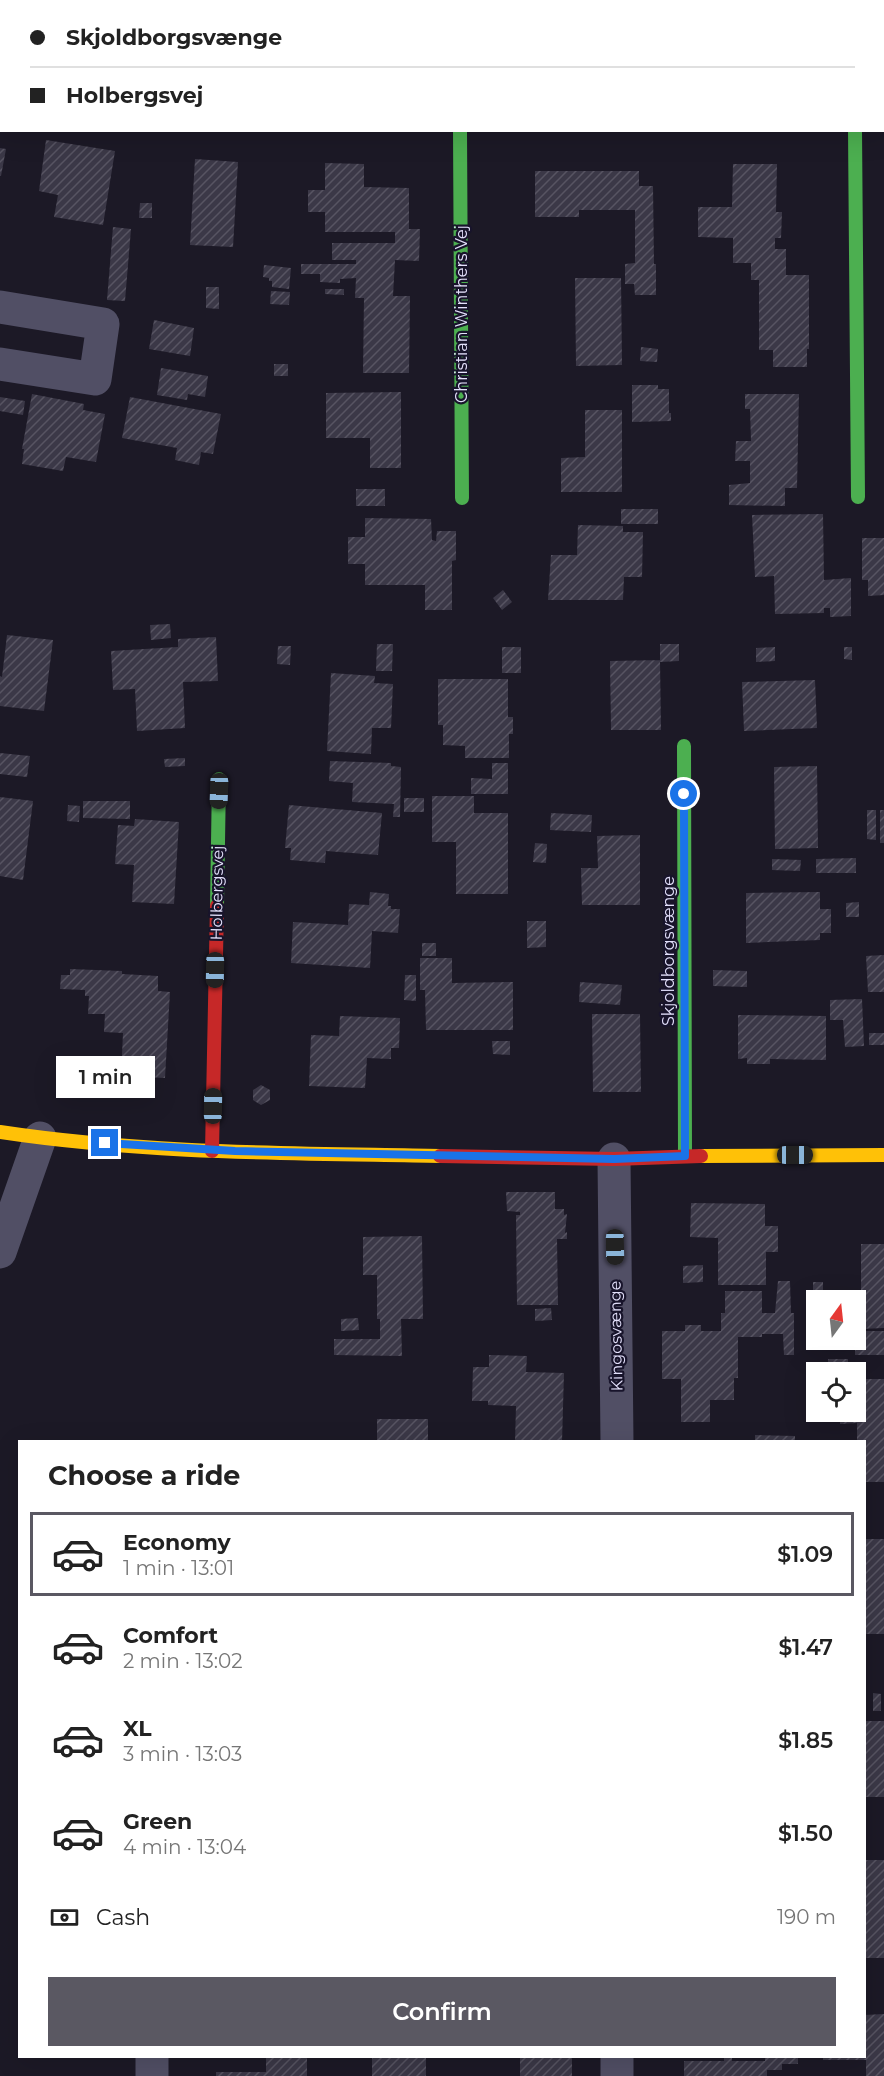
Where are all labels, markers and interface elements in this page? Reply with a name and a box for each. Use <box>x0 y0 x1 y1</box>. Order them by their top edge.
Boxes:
text: Skjoldborgsvænge <box>66 24 282 51</box>
text: Holbergsvej <box>66 82 203 109</box>
street label: Christian Winthers Vej <box>452 225 471 403</box>
car <box>209 773 229 809</box>
route start <box>670 780 697 807</box>
street label: Holbergsvej <box>207 845 227 941</box>
street label: Skjoldborgsvænge <box>659 876 678 1026</box>
car <box>206 952 224 988</box>
callout: 1 min <box>56 1056 154 1098</box>
text: 1 min <box>79 1065 132 1089</box>
car <box>204 1088 222 1124</box>
route end <box>91 1129 118 1156</box>
car <box>777 1146 813 1164</box>
car <box>606 1229 624 1265</box>
street label: Kingosvænge <box>606 1280 626 1392</box>
north arrow <box>806 1290 866 1350</box>
map controls <box>806 1290 866 1422</box>
button: locate <box>806 1362 866 1422</box>
text: Choose a ride <box>48 1459 240 1492</box>
icon: car <box>51 1527 105 1581</box>
text: Economy <box>123 1529 231 1556</box>
text: $1.09 <box>777 1541 833 1568</box>
text: 1 min · 13:01 <box>123 1556 234 1580</box>
icon: car <box>51 1620 105 1674</box>
text: Comfort <box>123 1622 218 1649</box>
text: $1.47 <box>778 1634 833 1661</box>
text: 2 min · 13:02 <box>123 1649 243 1673</box>
icon: car <box>51 1713 105 1767</box>
text: XL <box>123 1715 152 1742</box>
text: $1.85 <box>778 1727 833 1754</box>
text: 3 min · 13:03 <box>123 1742 242 1766</box>
icon: car <box>51 1806 105 1860</box>
text: Green <box>123 1808 192 1835</box>
text: $1.50 <box>778 1820 833 1847</box>
text: 4 min · 13:04 <box>123 1835 246 1859</box>
icon: cash <box>48 1901 81 1934</box>
text: Cash <box>96 1904 150 1931</box>
text: 190 m <box>777 1905 836 1929</box>
button: Confirm <box>48 1977 836 2046</box>

